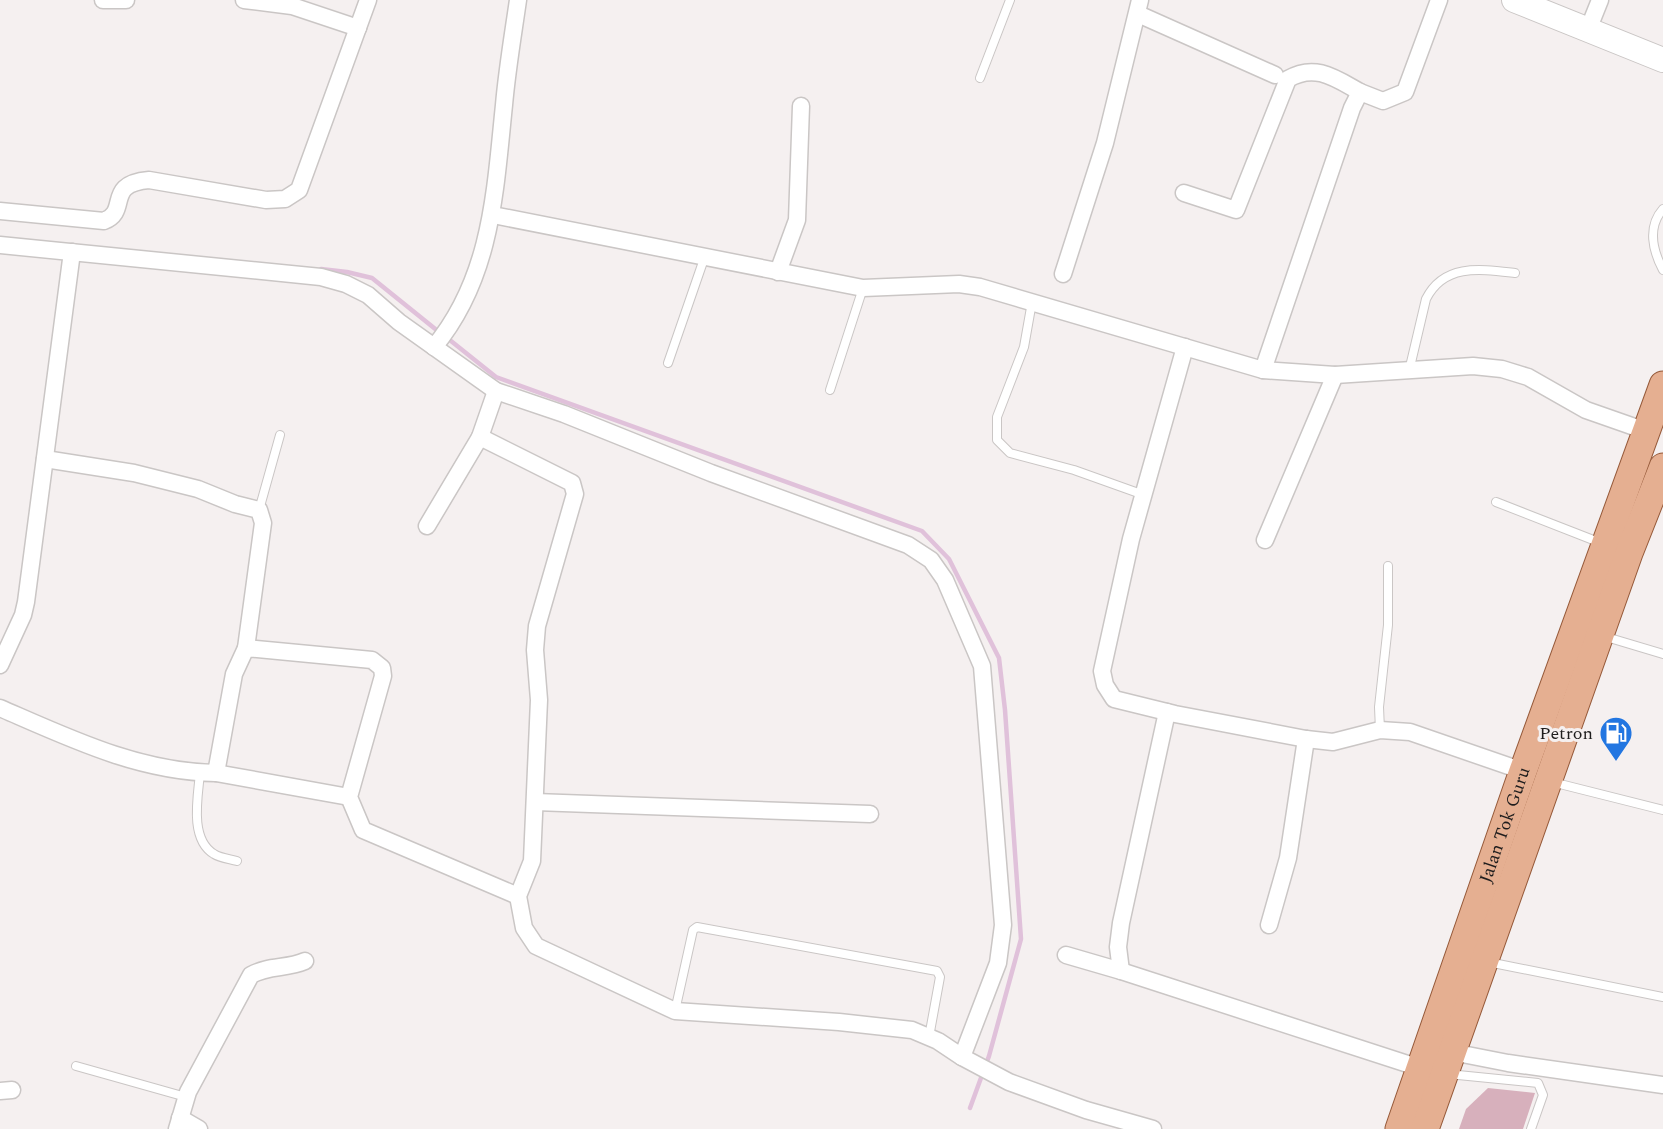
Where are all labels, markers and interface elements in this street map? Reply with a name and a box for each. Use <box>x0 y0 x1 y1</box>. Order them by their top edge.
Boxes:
fuel station icon: Petron <box>1598 715 1634 762</box>
place label: Petron <box>1539 720 1593 747</box>
street label: Jalan Tok Guru <box>1472 763 1537 886</box>

